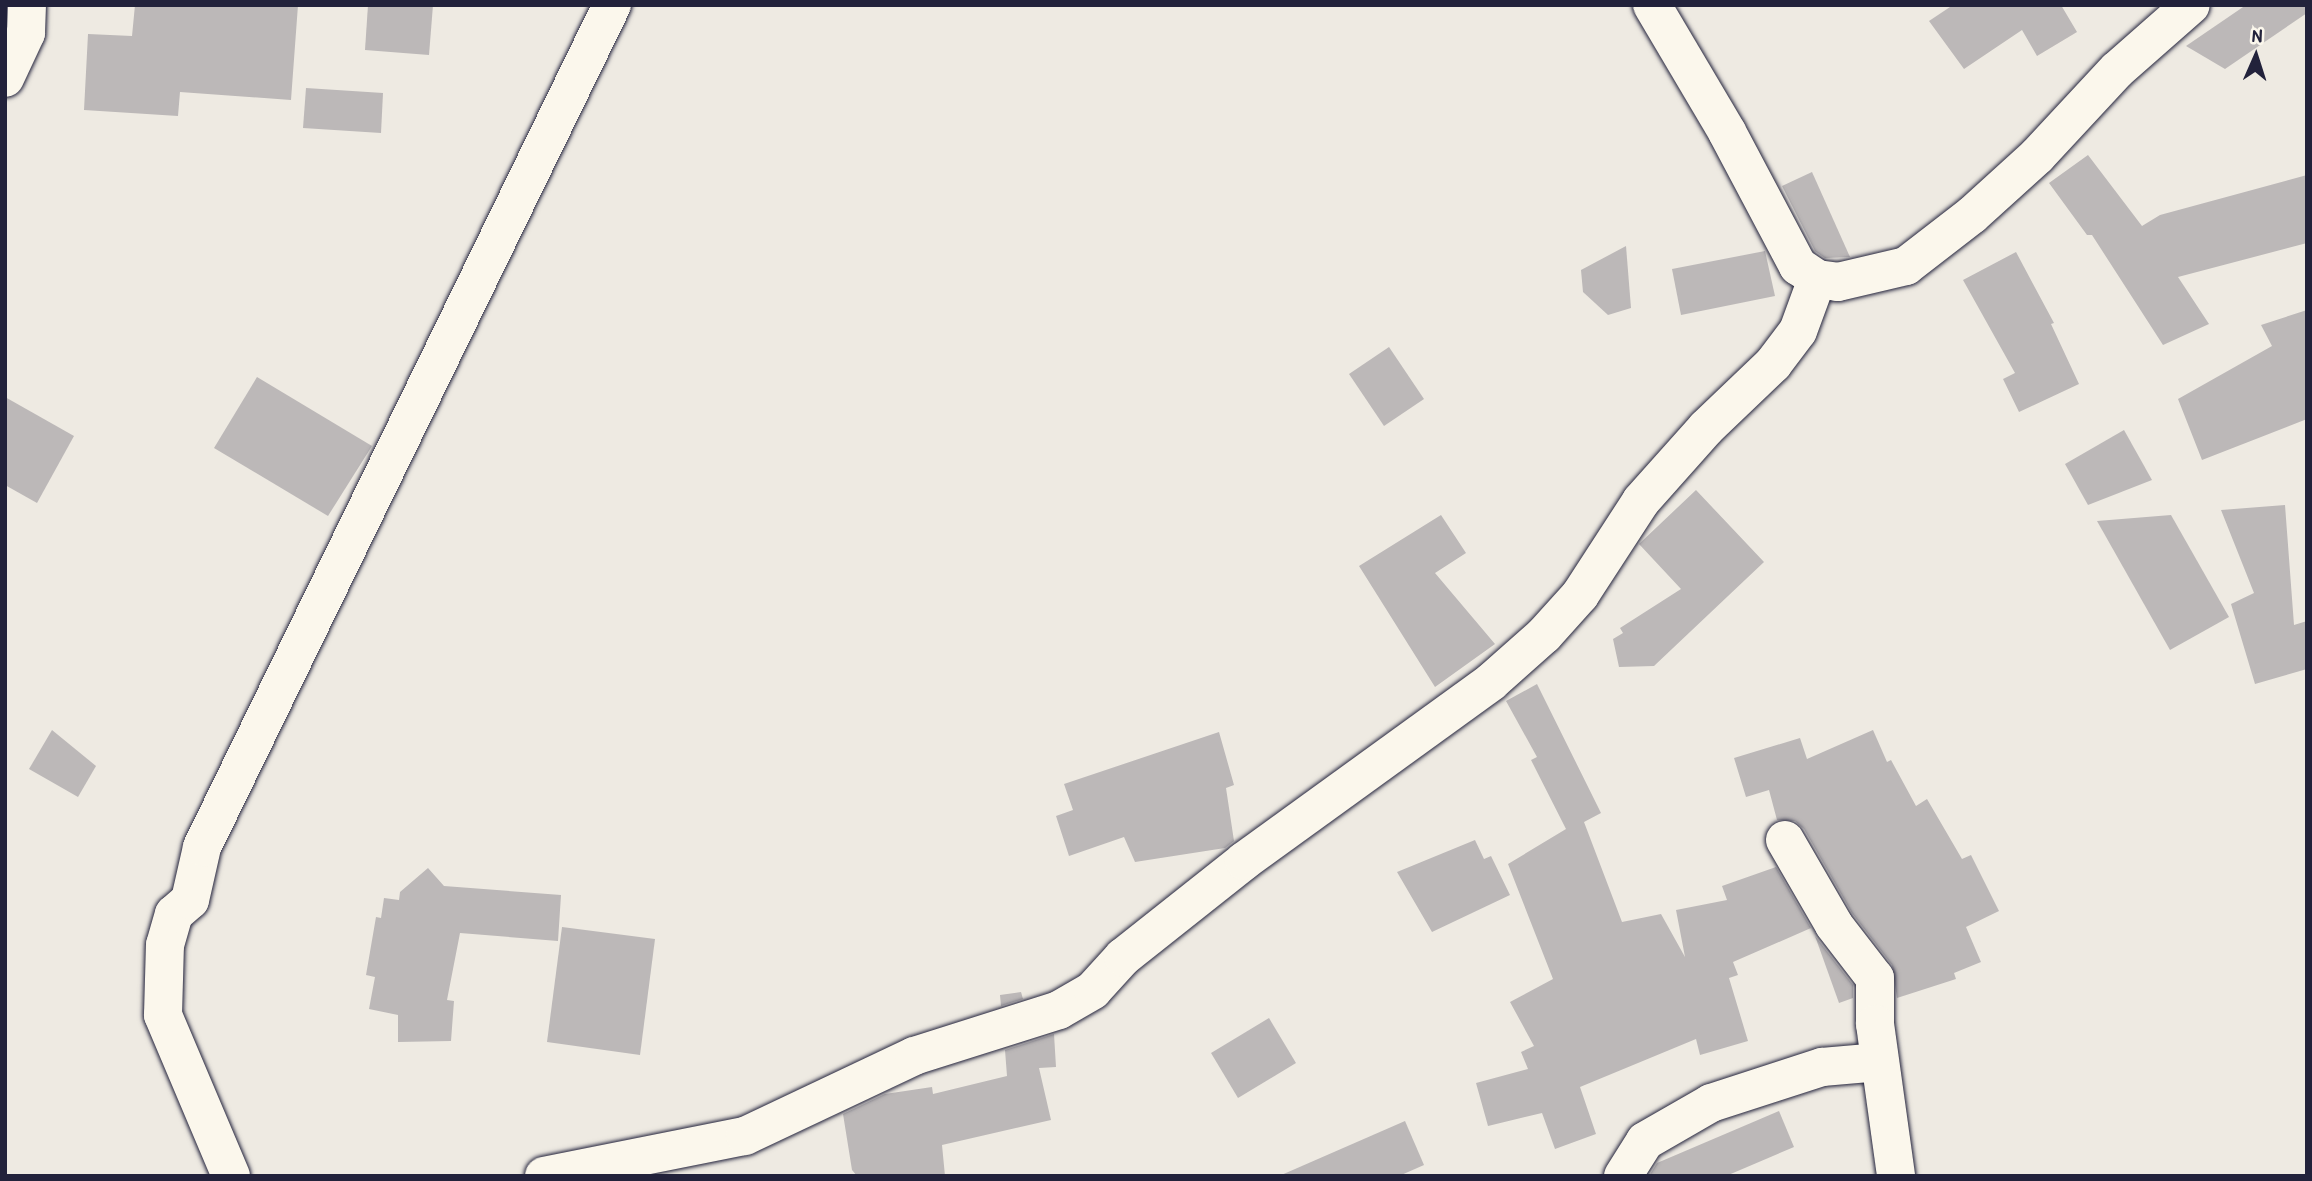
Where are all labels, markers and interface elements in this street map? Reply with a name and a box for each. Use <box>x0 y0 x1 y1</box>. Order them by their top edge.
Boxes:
north arrow <box>2221 21 2291 91</box>
text: N <box>2251 22 2263 48</box>

